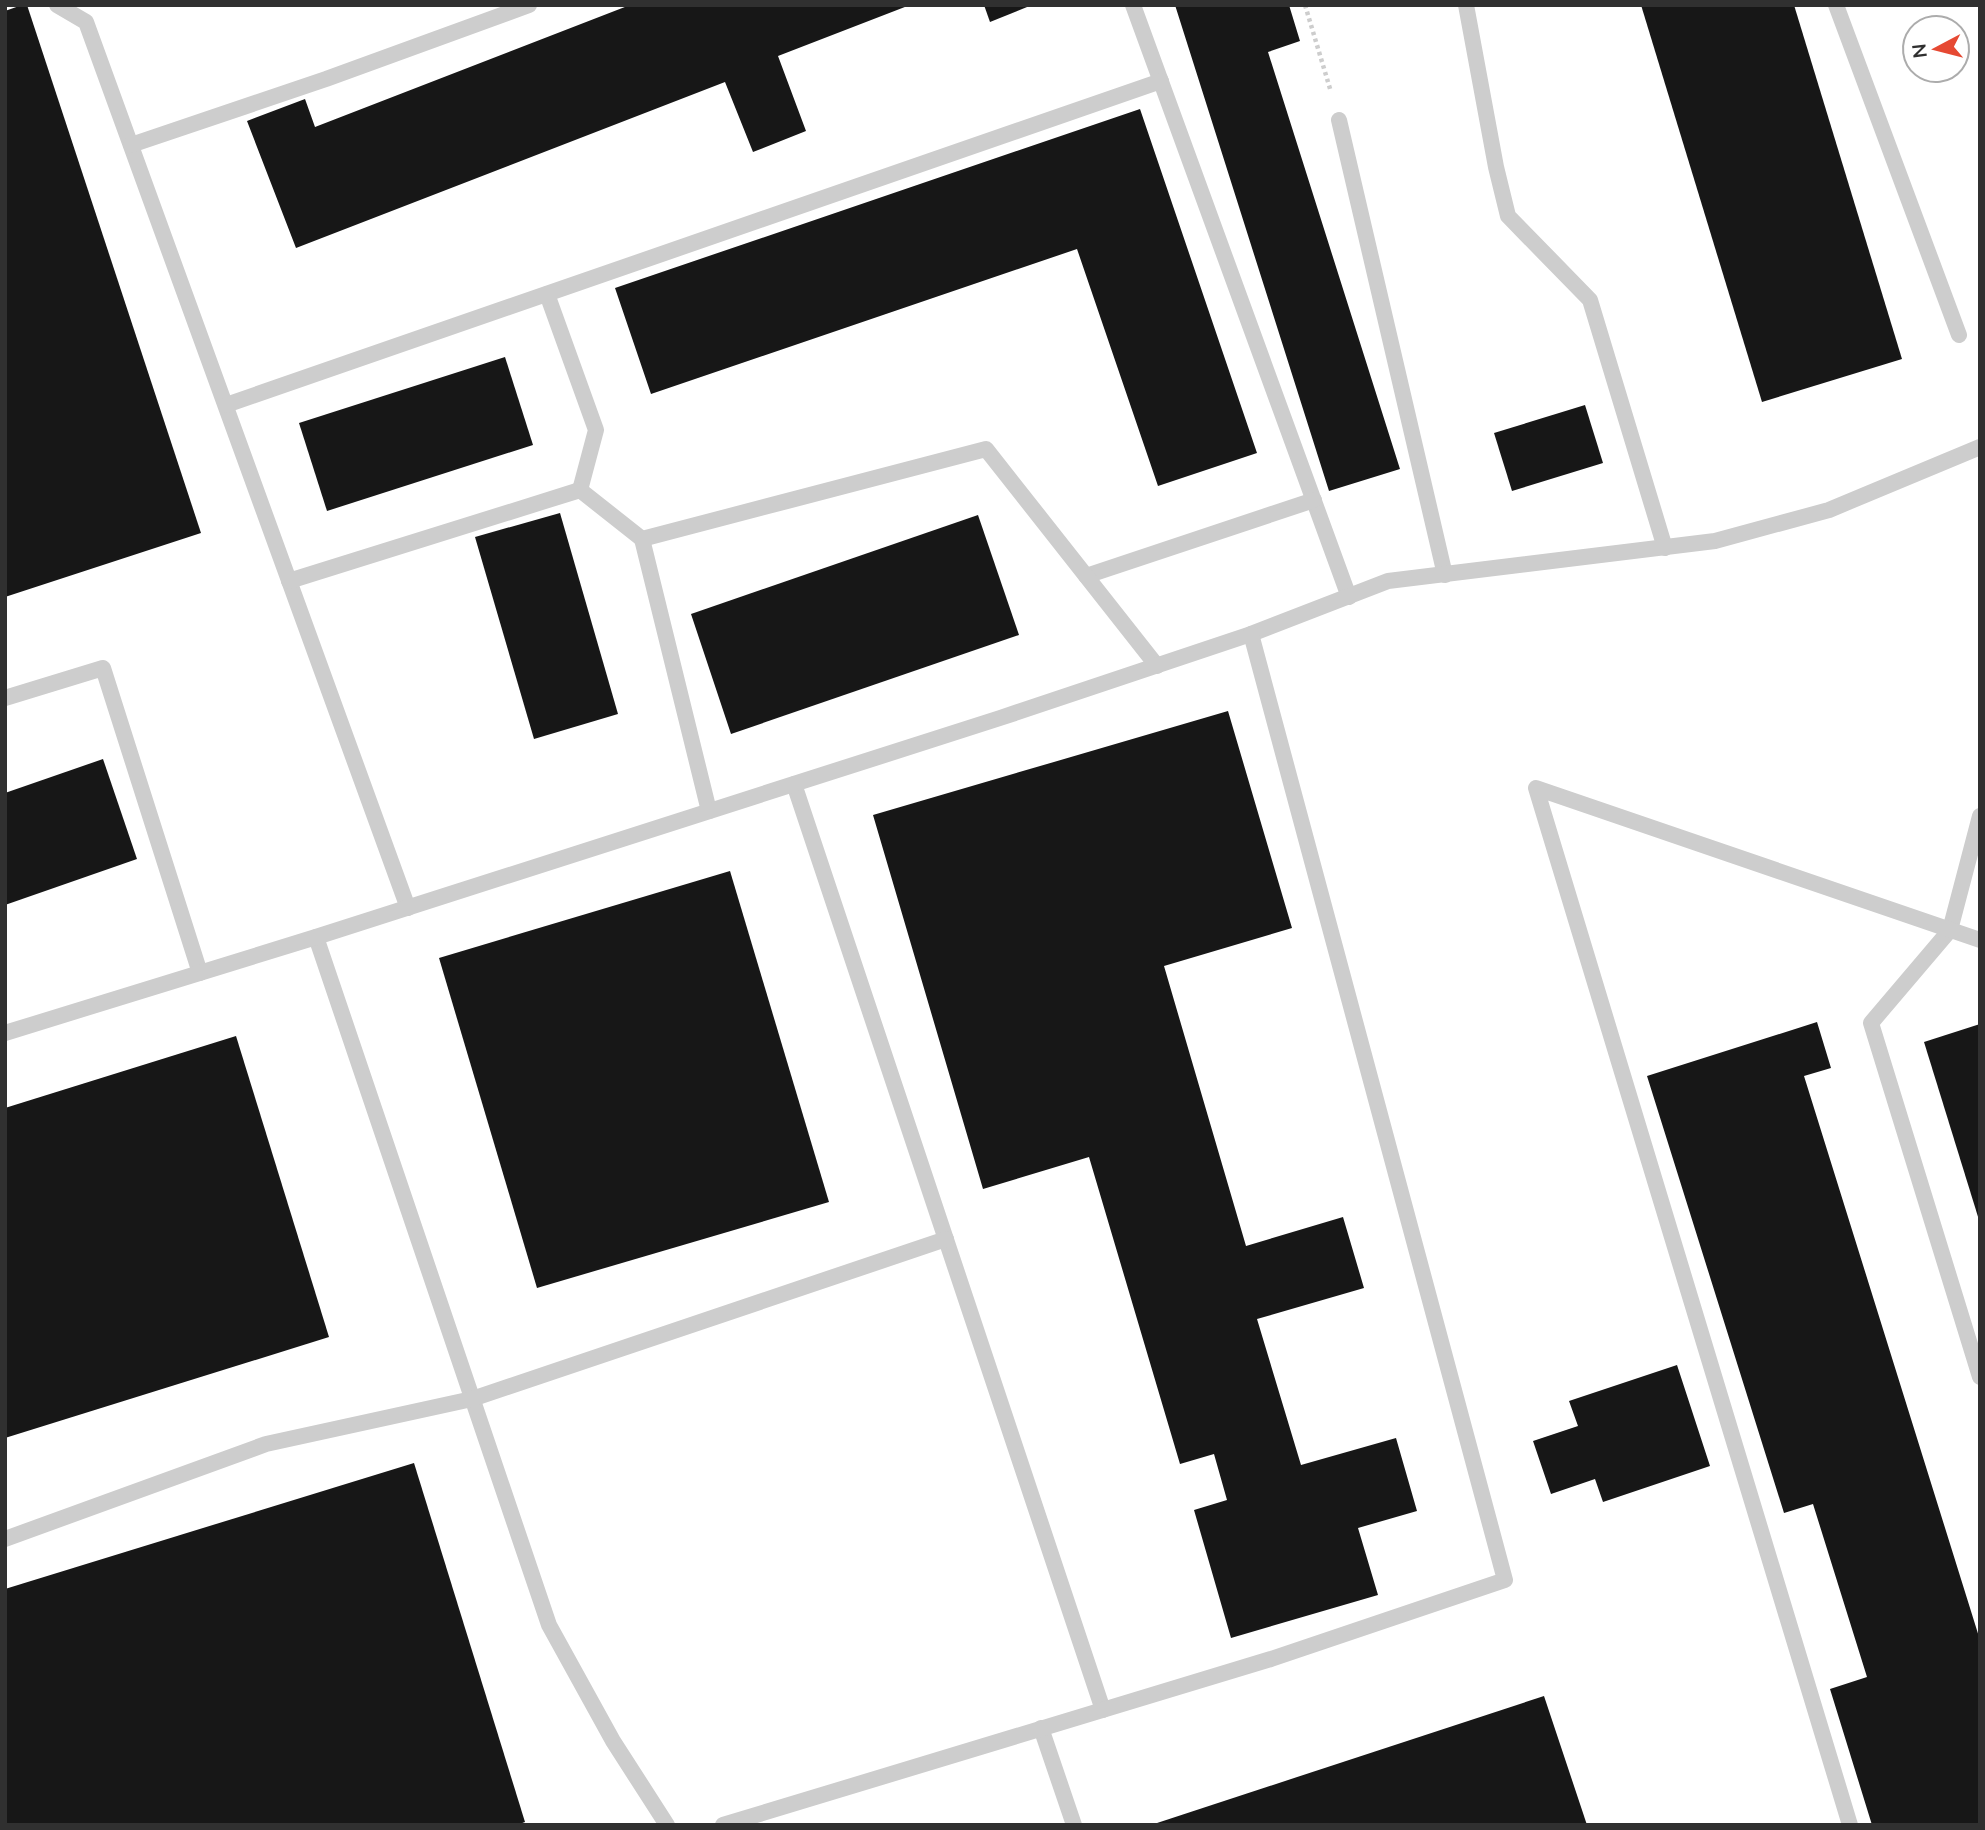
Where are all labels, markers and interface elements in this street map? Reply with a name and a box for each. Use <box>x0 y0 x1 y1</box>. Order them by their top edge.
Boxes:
north arrow <box>1901 14 1971 84</box>
text: N <box>1906 42 1932 60</box>

